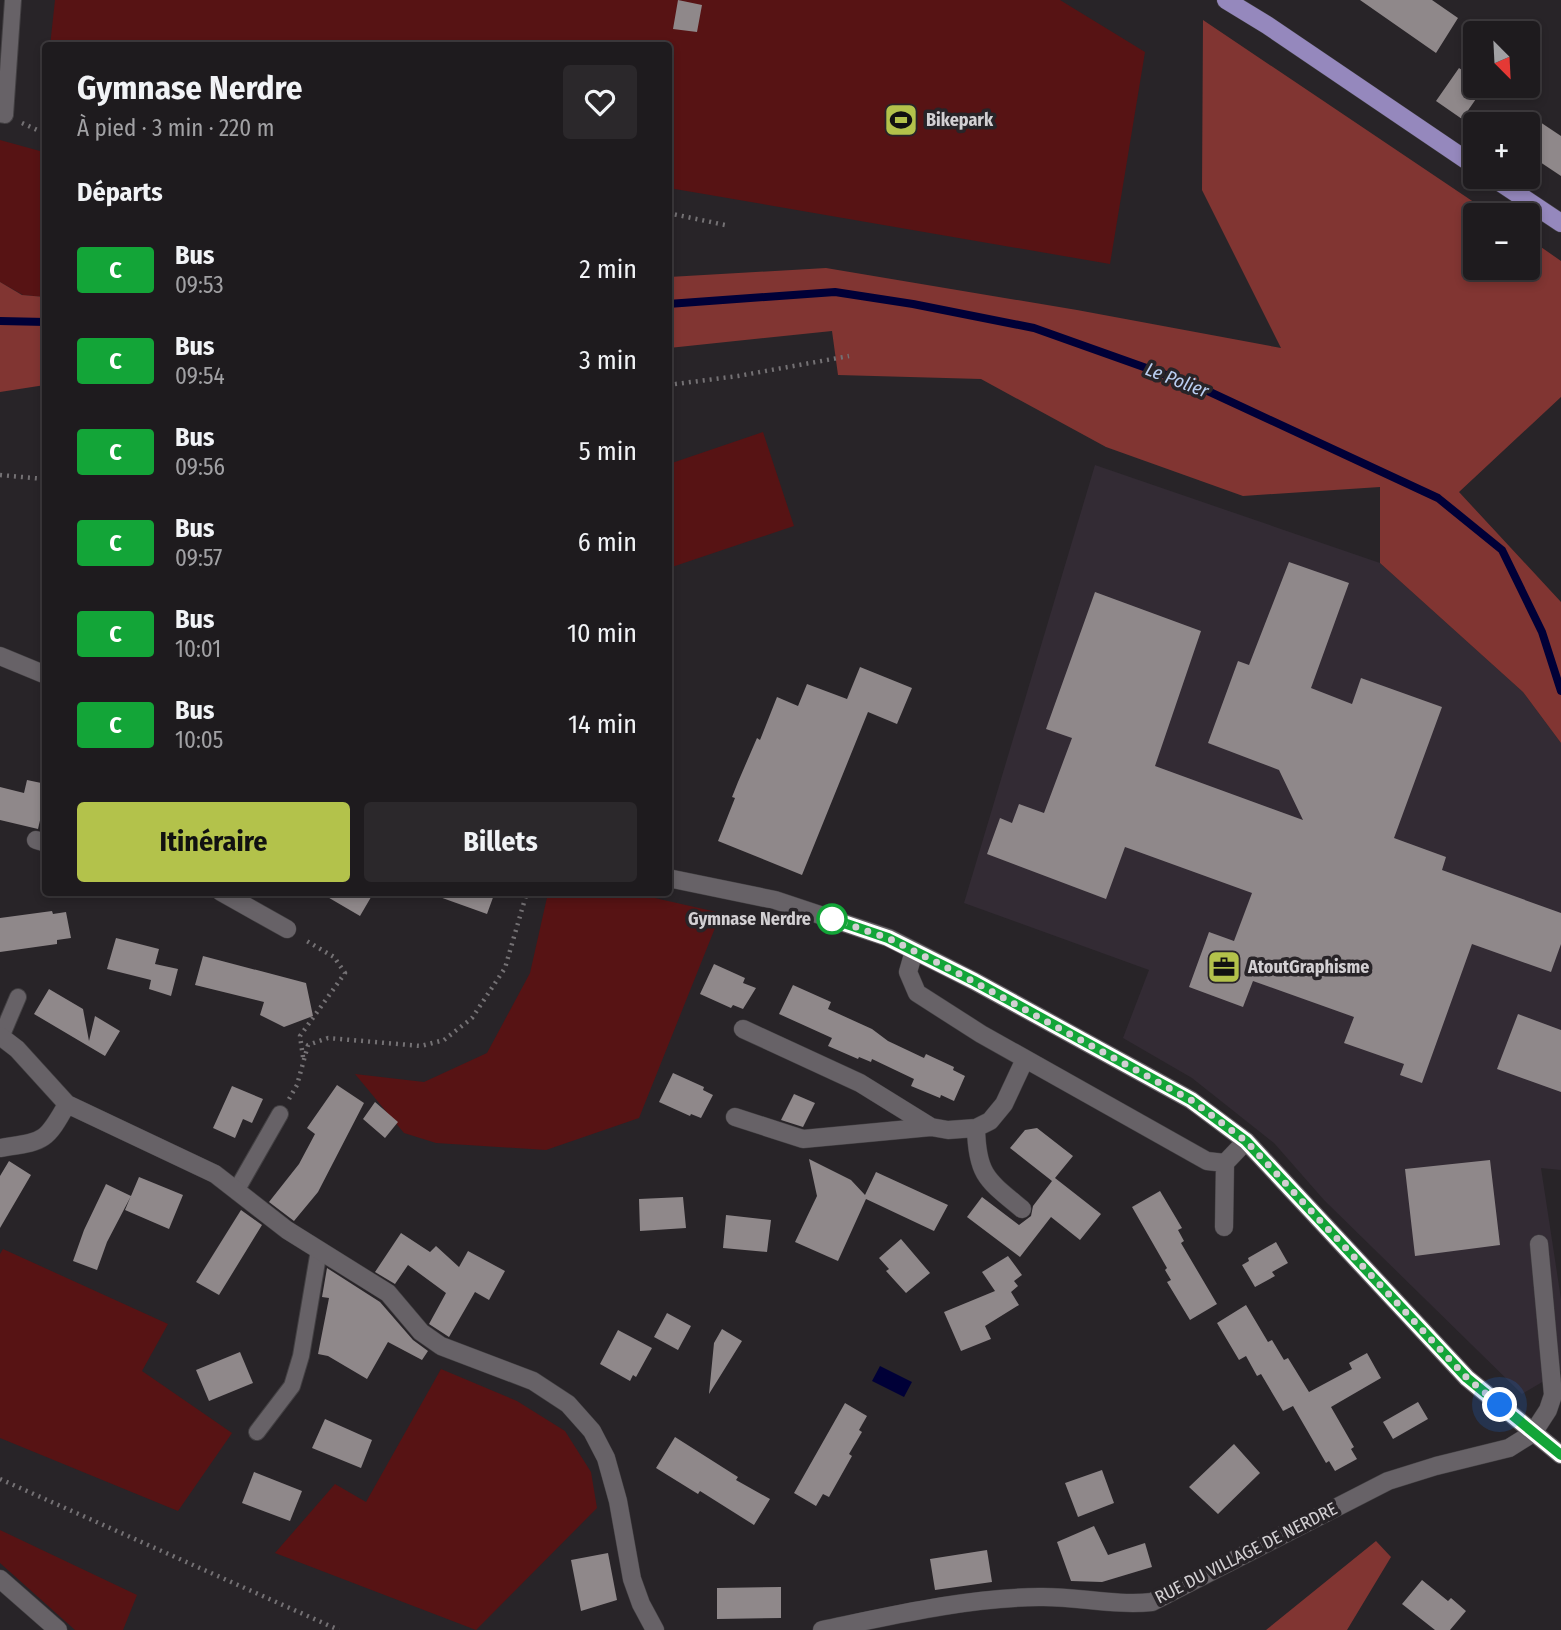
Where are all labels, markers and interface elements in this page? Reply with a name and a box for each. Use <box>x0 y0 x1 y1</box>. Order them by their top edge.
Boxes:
north arrow <box>1463 21 1540 98</box>
map controls <box>1463 21 1540 280</box>
button: heart <box>563 65 637 139</box>
text: Gymnase Nerdre <box>77 68 302 108</box>
sports icon: Bikepark <box>882 101 920 139</box>
place label: Bikepark <box>926 109 994 131</box>
button: + <box>1463 112 1540 189</box>
text: À pied · 3 min · 220 m <box>77 114 274 142</box>
text: Départs <box>77 177 163 208</box>
button: − <box>1463 203 1540 280</box>
text: Bus <box>175 240 214 271</box>
text: 2 min <box>579 254 637 285</box>
text: C <box>109 256 122 284</box>
text: 09:53 <box>175 271 224 299</box>
text: Bus <box>175 331 214 362</box>
text: 3 min <box>579 345 637 376</box>
text: C <box>109 347 122 375</box>
water label: Le Polier <box>1142 357 1213 403</box>
text: 09:54 <box>175 362 225 390</box>
text: Bus <box>175 422 214 453</box>
text: 5 min <box>579 436 637 467</box>
text: C <box>109 438 122 466</box>
text: 09:56 <box>175 453 225 481</box>
text: Bus <box>175 513 214 544</box>
text: 6 min <box>578 527 637 558</box>
text: C <box>109 529 122 557</box>
text: 09:57 <box>175 544 222 572</box>
text: Bus <box>175 604 214 635</box>
text: 10 min <box>567 618 637 649</box>
text: C <box>109 620 122 648</box>
text: 10:01 <box>175 635 221 663</box>
text: Bus <box>175 695 214 726</box>
text: 14 min <box>568 709 637 740</box>
text: C <box>109 711 122 739</box>
text: 10:05 <box>175 726 223 754</box>
button: Itinéraire <box>77 802 350 882</box>
button: Billets <box>364 802 637 882</box>
marker: Gymnase Nerdre <box>817 904 847 934</box>
place label: Gymnase Nerdre <box>688 908 811 930</box>
office icon: AtoutGraphisme <box>1205 948 1243 986</box>
place label: AtoutGraphisme <box>1247 956 1369 978</box>
your location <box>1482 1387 1517 1422</box>
street label: RUE DU VILLAGE DE NERDRE <box>1151 1497 1341 1609</box>

